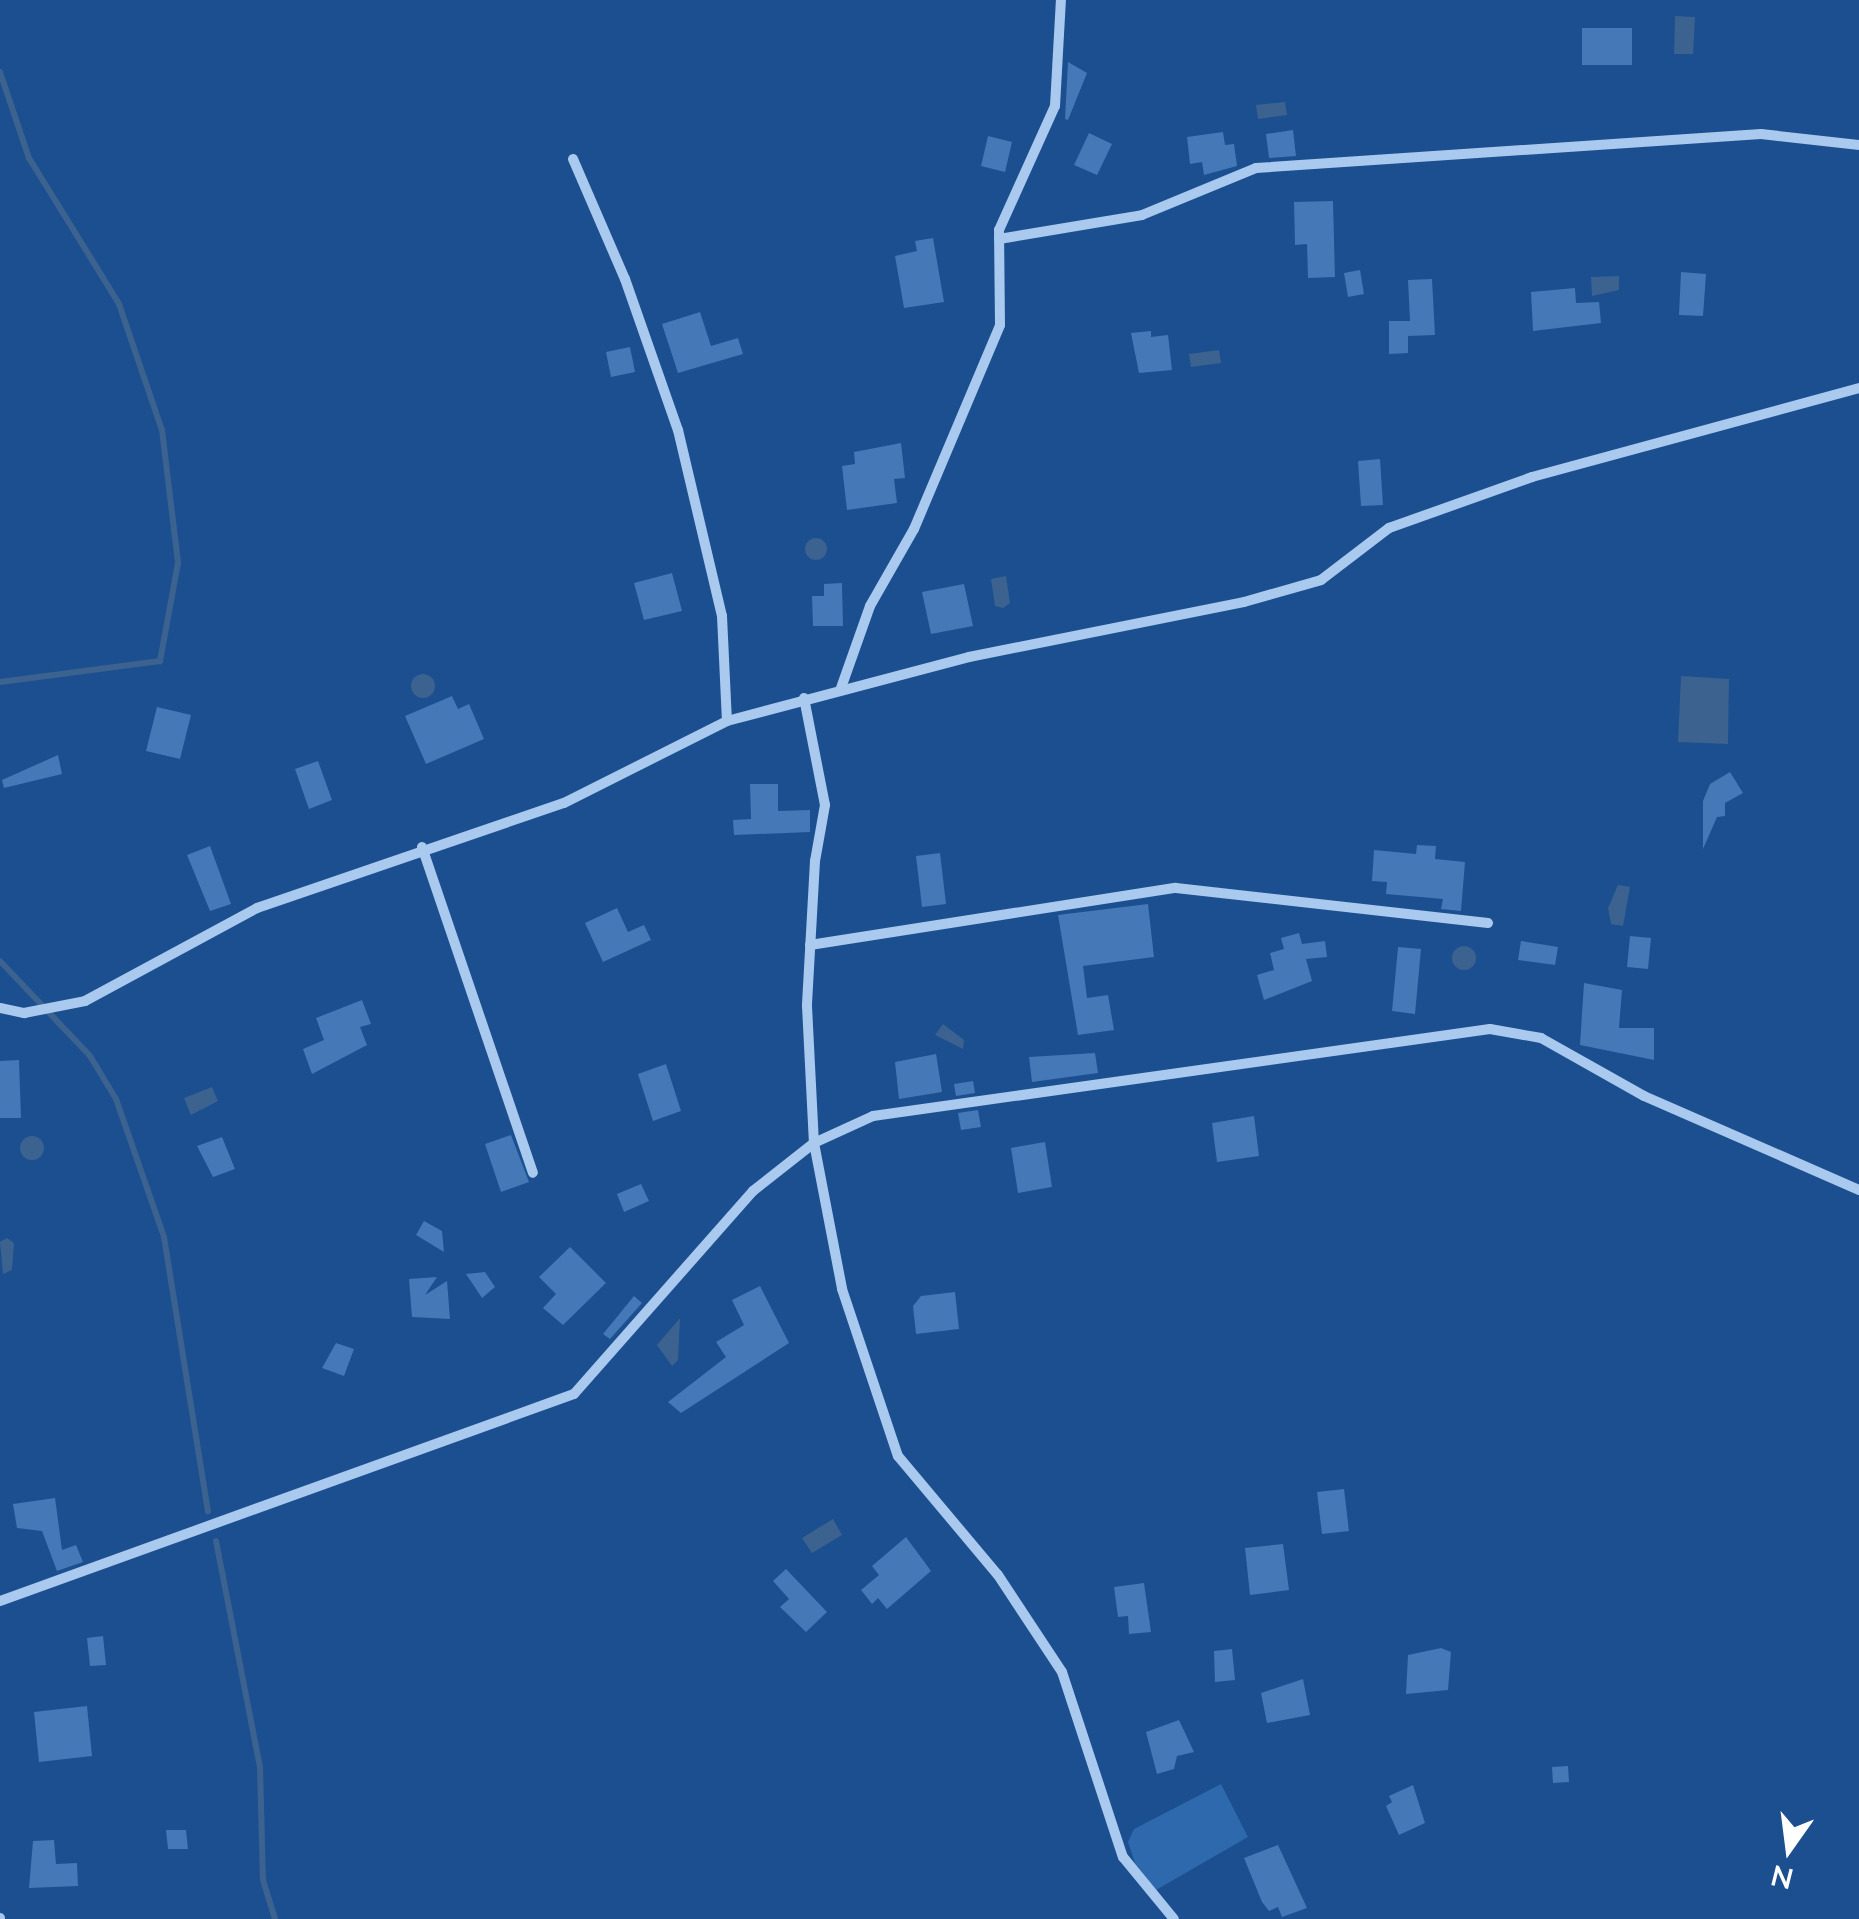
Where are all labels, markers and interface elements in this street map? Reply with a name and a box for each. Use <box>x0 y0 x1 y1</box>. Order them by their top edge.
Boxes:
north arrow <box>1739 1799 1839 1899</box>
text: N <box>1767 1859 1796 1897</box>

